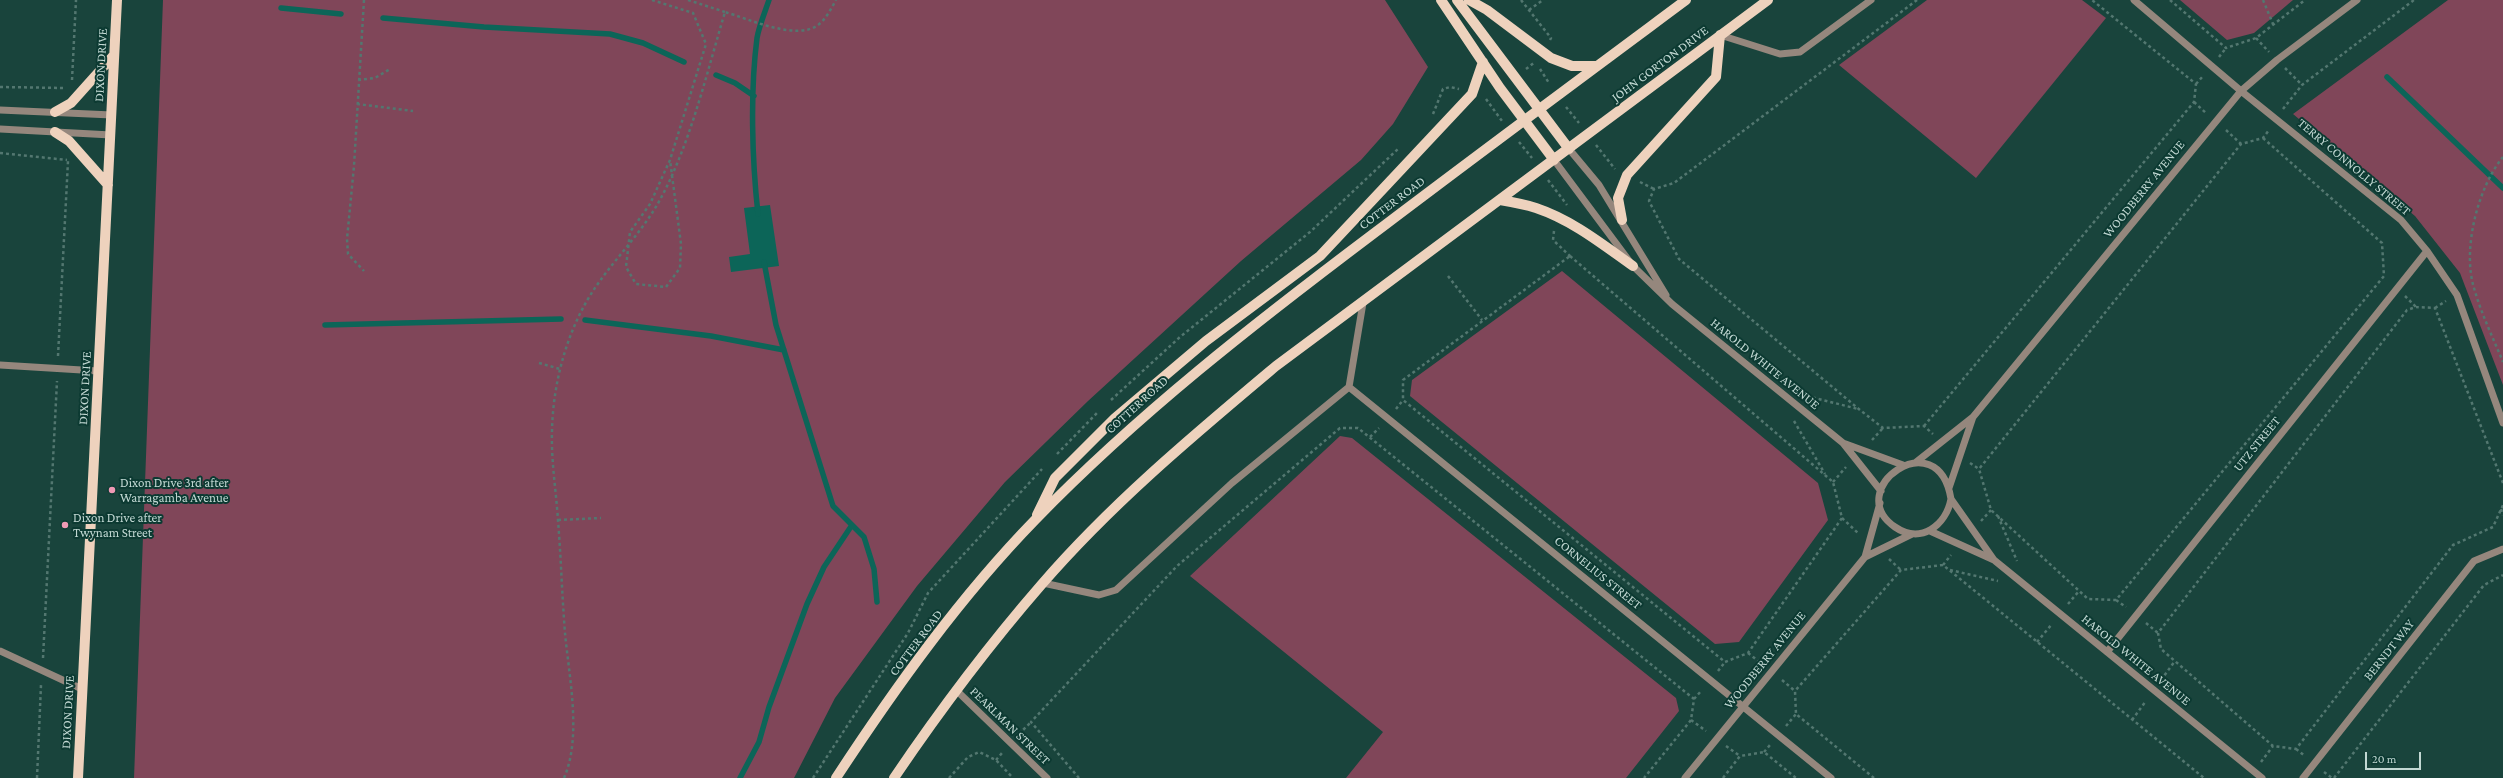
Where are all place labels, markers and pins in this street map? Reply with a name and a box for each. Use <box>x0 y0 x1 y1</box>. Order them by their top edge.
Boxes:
place label: Dixon Drive 3rd after Warragamba Avenue <box>120 475 229 506</box>
marker: Dixon Drive 3rd after Warragamba Avenue <box>107 485 117 495</box>
place label: Dixon Drive after Twynam Street <box>73 510 162 541</box>
marker: Dixon Drive after Twynam Street <box>60 520 70 530</box>

